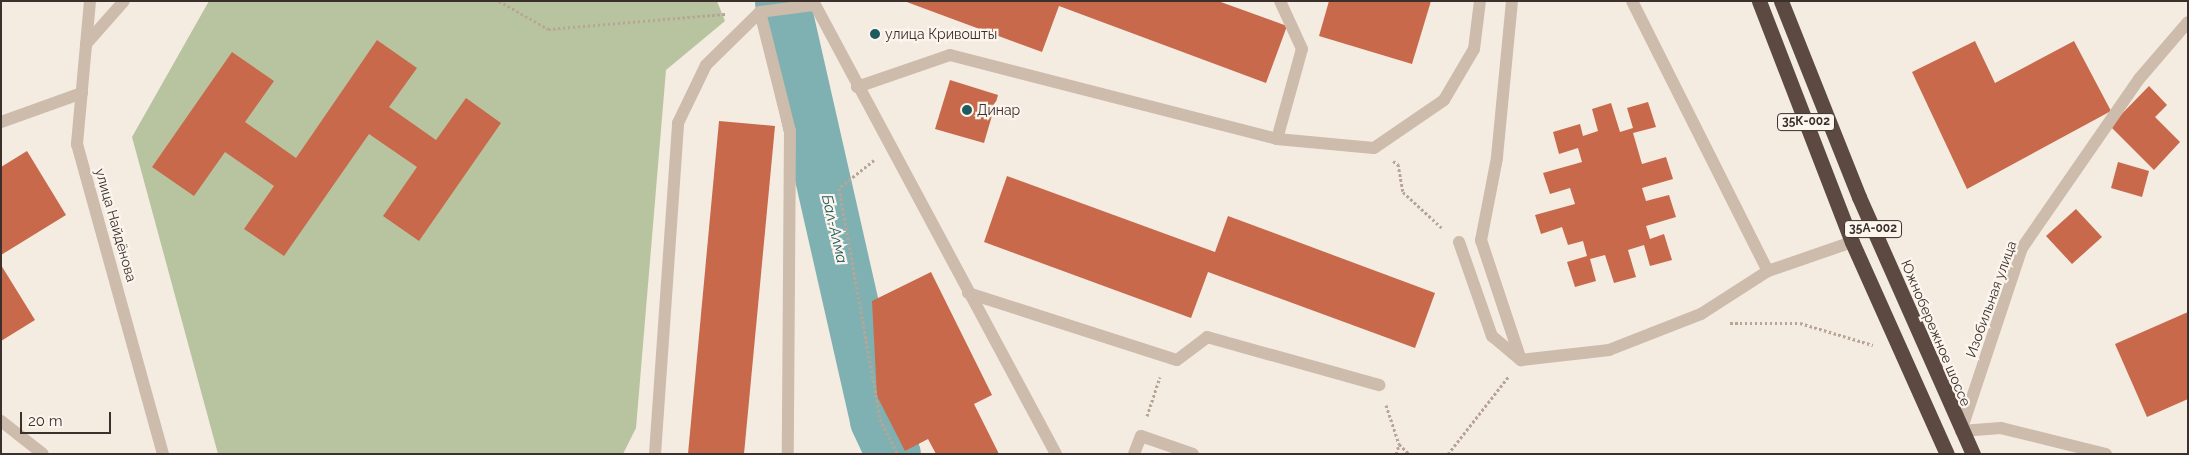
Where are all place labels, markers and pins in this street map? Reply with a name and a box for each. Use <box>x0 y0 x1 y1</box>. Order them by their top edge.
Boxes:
place label: улица Кривошты <box>885 26 997 42</box>
marker: улица Кривошты <box>869 28 881 40</box>
place label: Динар <box>977 102 1020 118</box>
marker: Динар <box>961 104 973 116</box>

